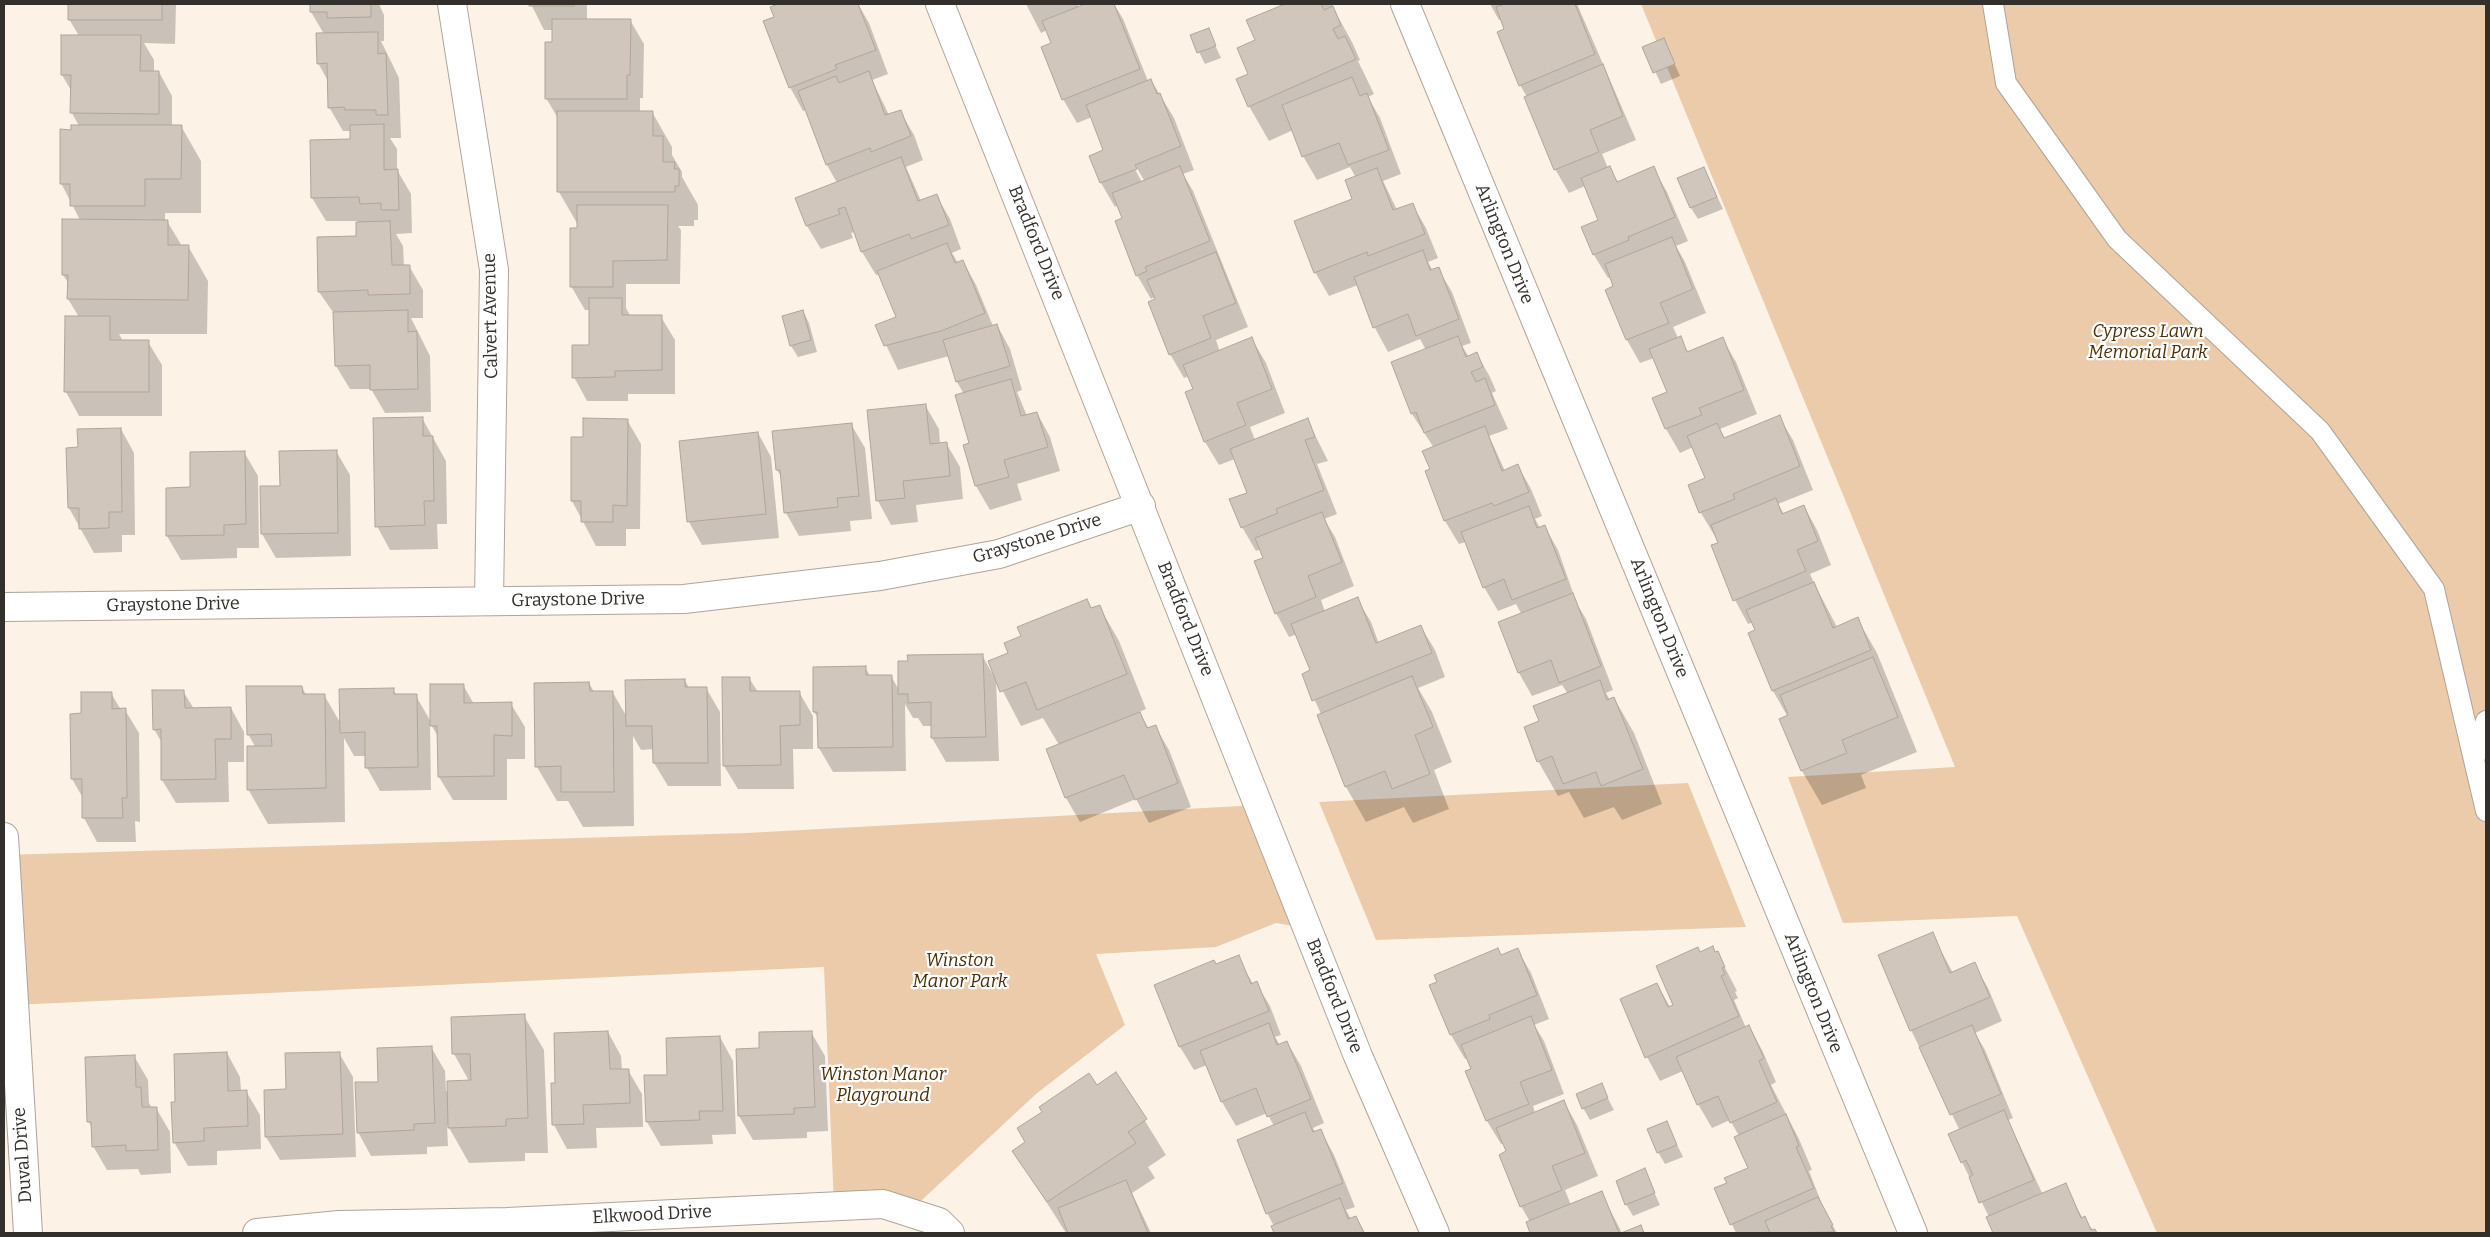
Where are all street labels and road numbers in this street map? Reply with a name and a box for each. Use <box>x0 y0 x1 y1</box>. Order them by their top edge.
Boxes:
street label: Arlington Drive <box>1470 181 1538 307</box>
street label: Bradford Drive <box>1003 183 1069 303</box>
street label: Calvert Avenue <box>479 253 503 379</box>
street label: Graystone Drive <box>970 509 1104 569</box>
street label: Arlington Drive <box>1625 555 1693 681</box>
street label: Bradford Drive <box>1152 559 1218 679</box>
street label: Graystone Drive <box>511 588 645 612</box>
street label: Graystone Drive <box>106 593 240 617</box>
street label: Arlington Drive <box>1779 930 1847 1056</box>
street label: Bradford Drive <box>1301 936 1367 1056</box>
street label: Duval Drive <box>9 1106 37 1204</box>
street label: Elkwood Drive <box>592 1201 712 1229</box>

